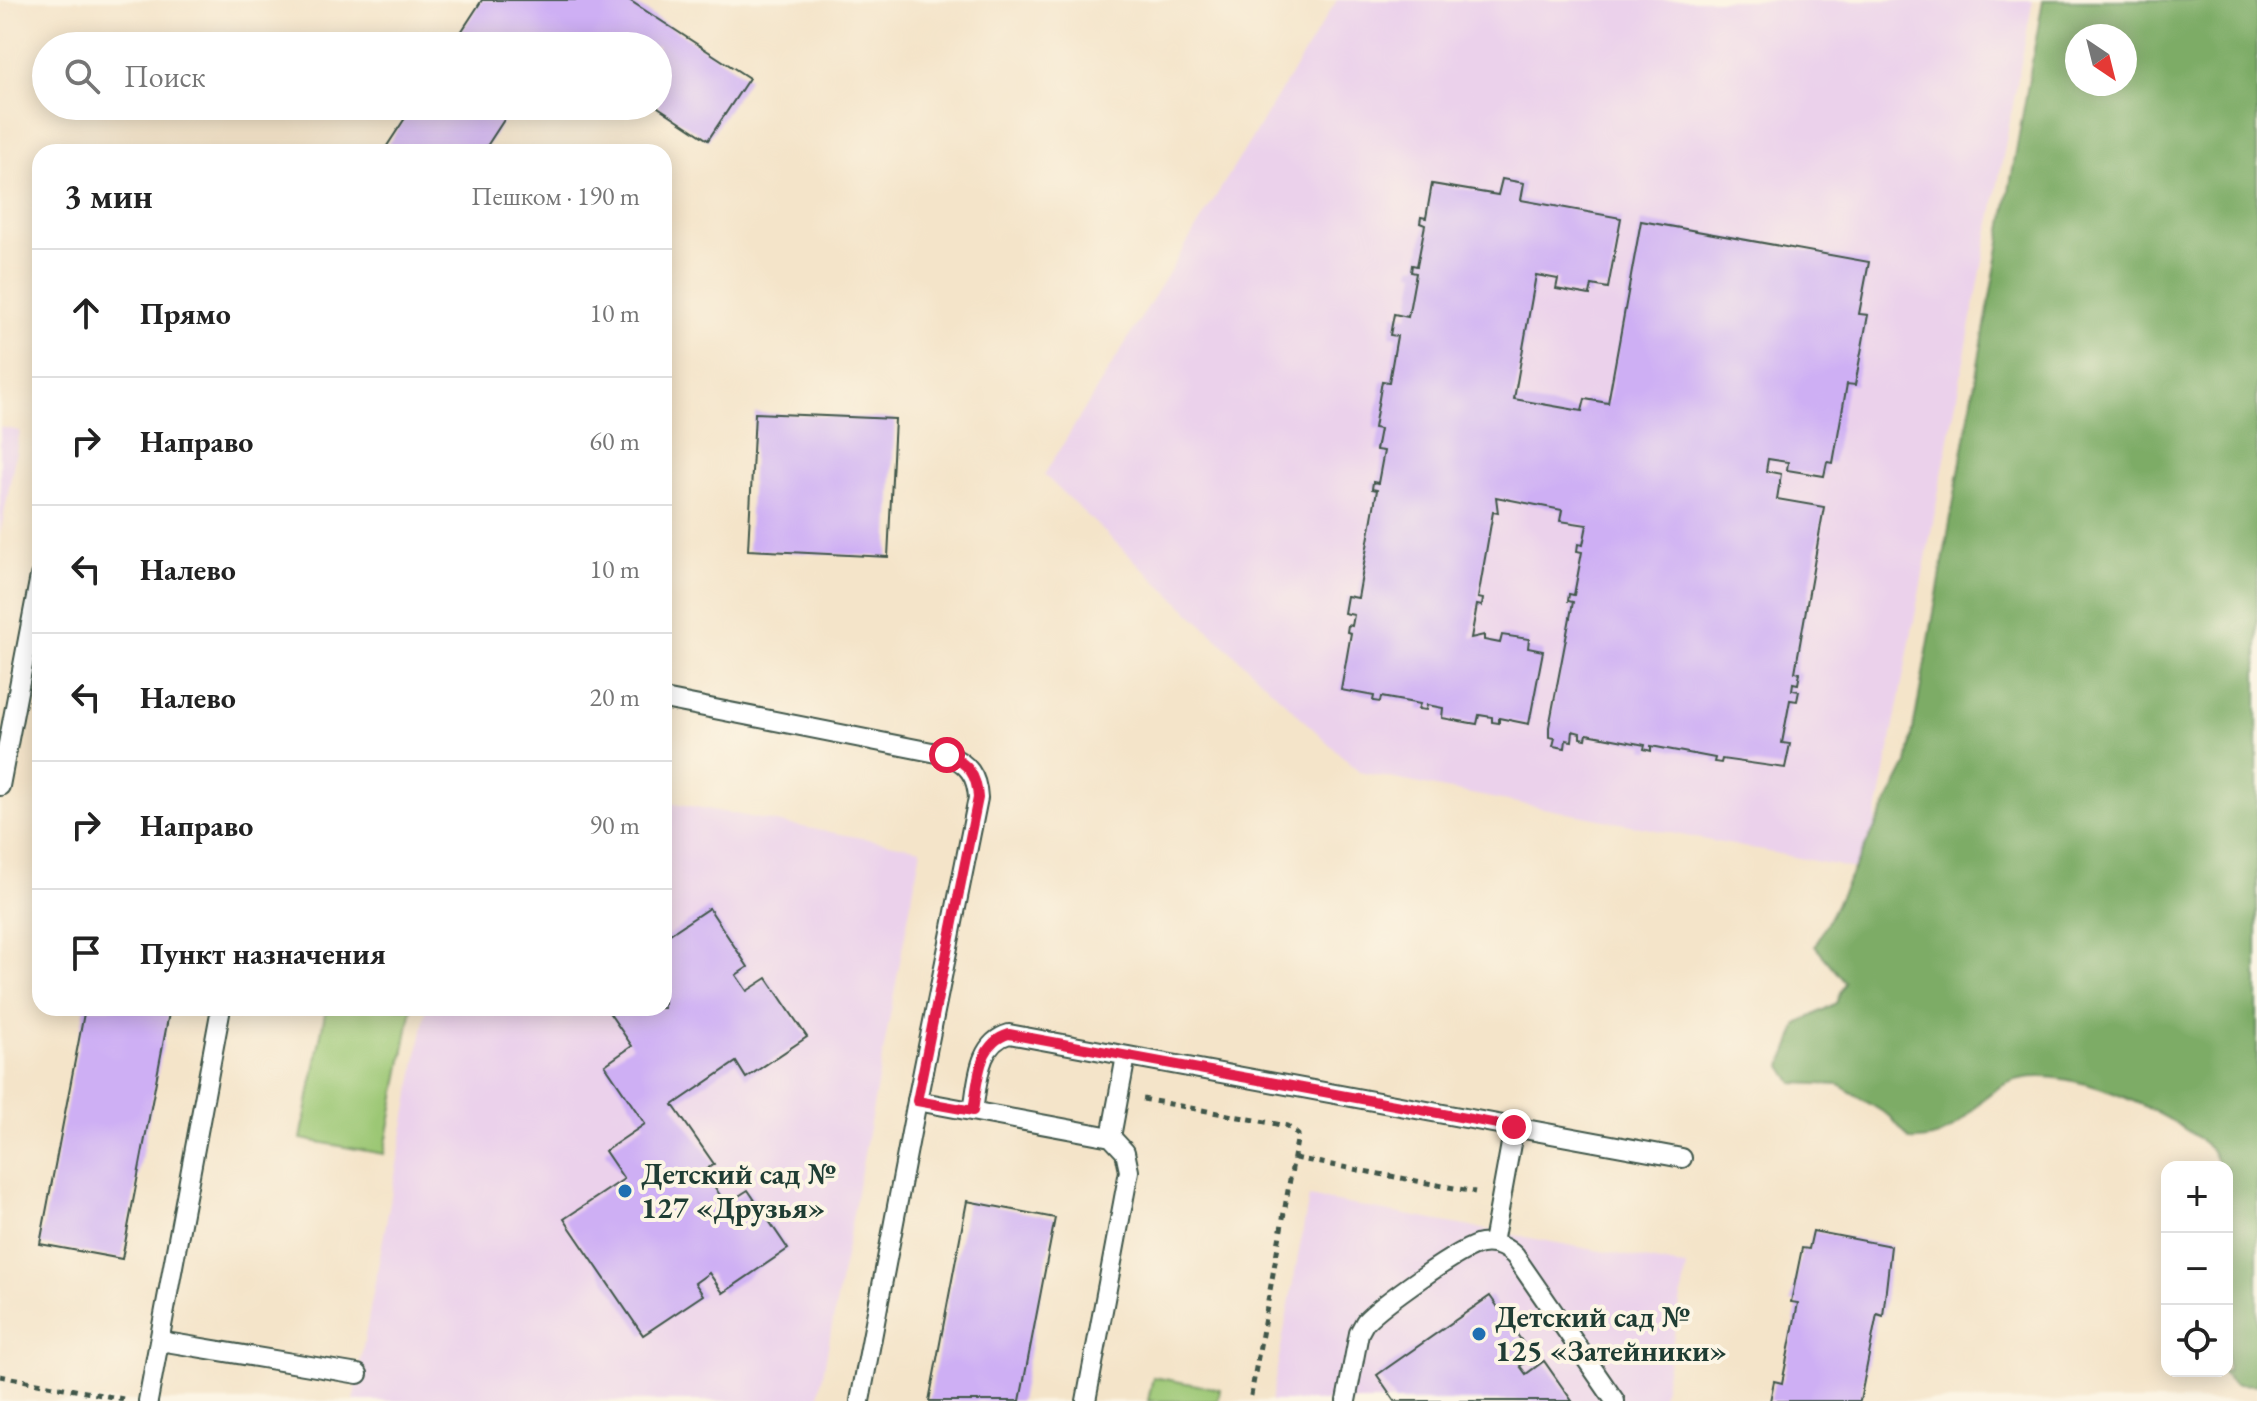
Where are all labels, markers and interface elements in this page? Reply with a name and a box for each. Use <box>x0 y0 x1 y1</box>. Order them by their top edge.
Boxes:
north arrow <box>2065 24 2137 96</box>
search box <box>32 32 672 120</box>
icon: search <box>60 54 104 98</box>
text: Поиск <box>124 57 206 96</box>
text: 3 мин <box>64 174 153 218</box>
text: Пешком · 190 m <box>471 179 640 213</box>
icon: ahead <box>64 291 108 335</box>
text: Прямо <box>140 294 231 333</box>
text: 10 m <box>590 296 640 330</box>
icon: right <box>64 419 108 463</box>
text: Направо <box>140 422 253 461</box>
text: 60 m <box>590 424 640 458</box>
icon: left <box>64 547 108 591</box>
text: Налево <box>140 550 236 589</box>
text: 10 m <box>590 552 640 586</box>
icon: left <box>64 675 108 719</box>
text: Налево <box>140 678 236 717</box>
text: 20 m <box>590 680 640 714</box>
route start <box>929 737 965 773</box>
icon: right <box>64 803 108 847</box>
text: Направо <box>140 806 253 845</box>
text: 90 m <box>590 808 640 842</box>
icon: arrive <box>64 931 108 975</box>
text: Пункт назначения <box>140 934 386 973</box>
route end <box>1496 1109 1532 1145</box>
place label: Детский сад № 127 «Друзья» <box>641 1154 836 1227</box>
map controls <box>2161 1161 2233 1377</box>
button: + <box>2161 1161 2233 1233</box>
marker: Детский сад № 127 «Друзья» <box>616 1182 634 1200</box>
button: − <box>2161 1233 2233 1305</box>
place label: Детский сад № 125 «Затейники» <box>1495 1297 1727 1370</box>
button: locate <box>2161 1305 2233 1377</box>
marker: Детский сад № 125 «Затейники» <box>1470 1325 1488 1343</box>

